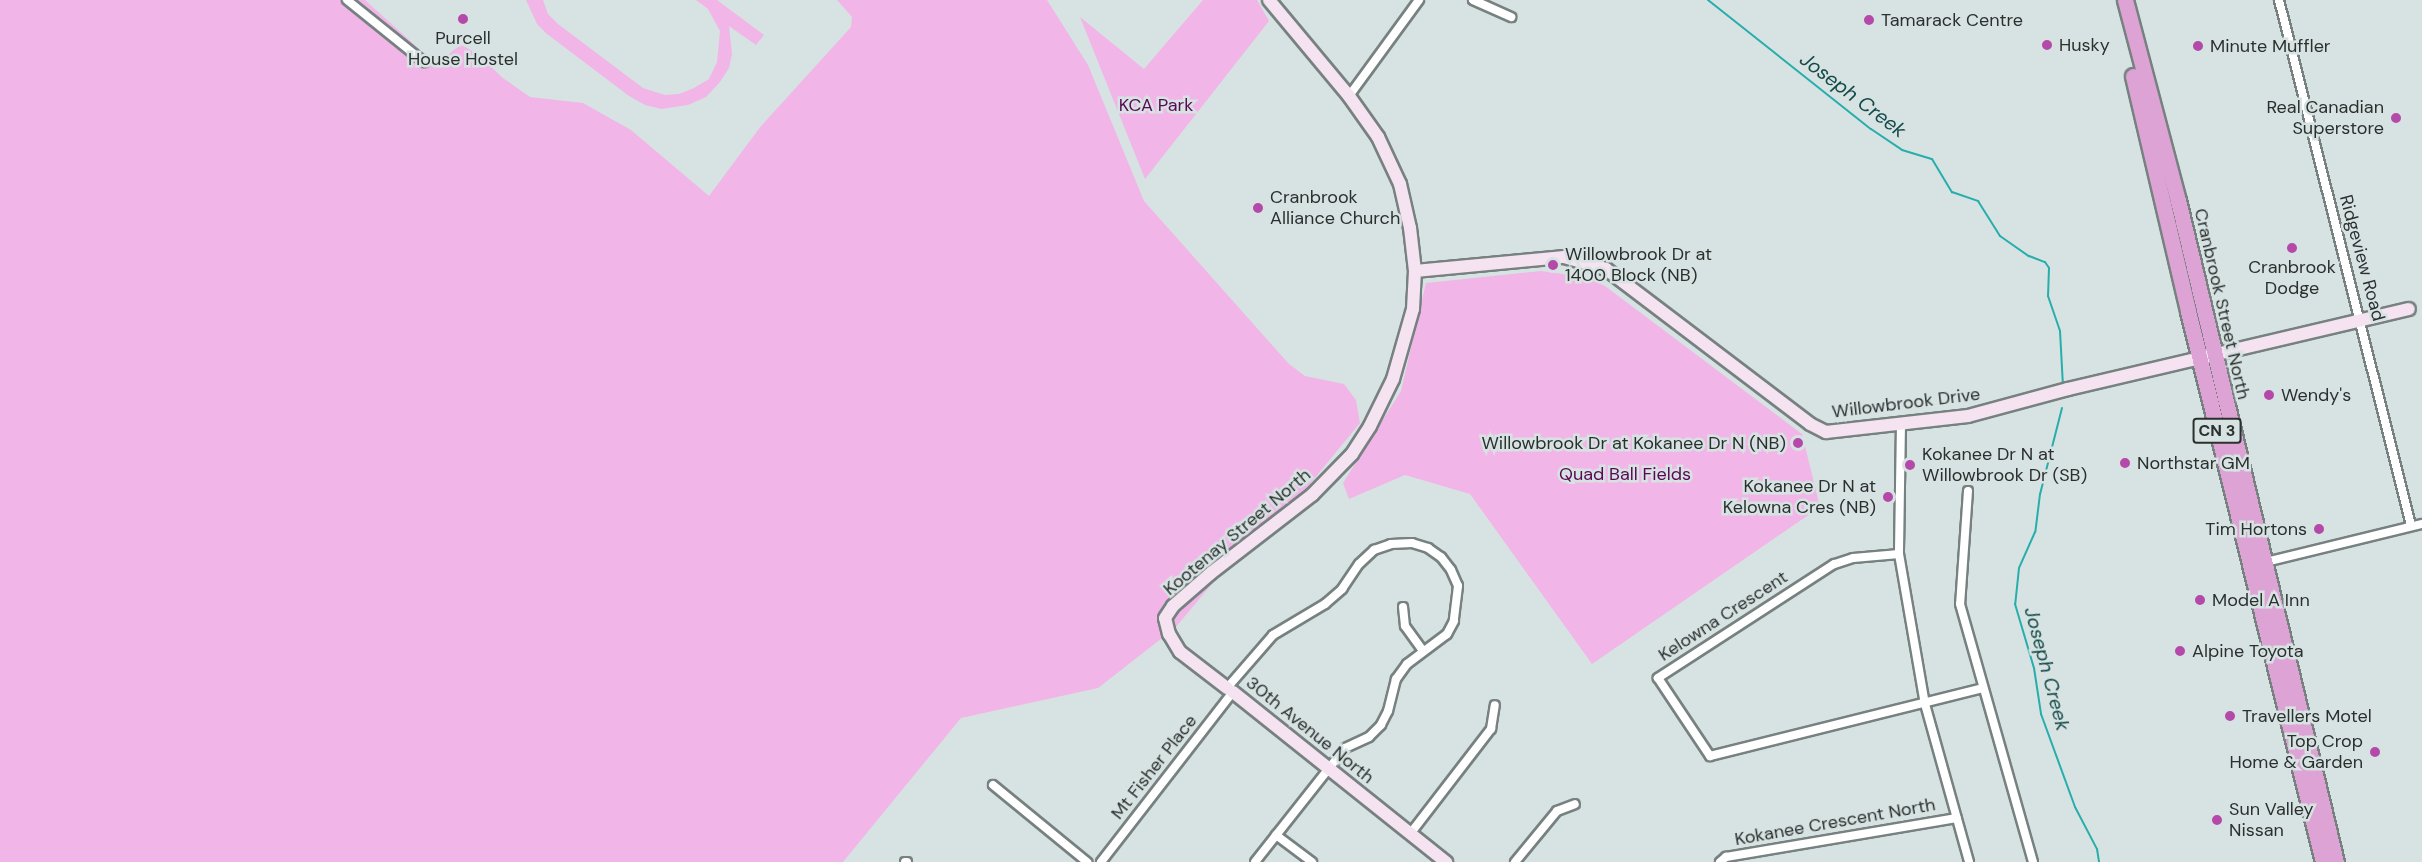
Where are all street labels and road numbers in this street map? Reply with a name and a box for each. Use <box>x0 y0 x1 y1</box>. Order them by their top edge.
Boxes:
street label: Ridgeview Road <box>2335 192 2389 324</box>
street label: Cranbrook Street North <box>2189 206 2255 402</box>
street label: Willowbrook Drive <box>1831 383 1981 423</box>
road number: CN 3 <box>2192 418 2242 444</box>
street label: Kootenay Street North <box>1159 464 1315 600</box>
street label: Kelowna Crescent <box>1654 566 1792 666</box>
street label: 30th Avenue North <box>1242 672 1378 788</box>
street label: Mt Fisher Place <box>1106 710 1202 824</box>
street label: Kokanee Crescent North <box>1733 794 1937 850</box>

